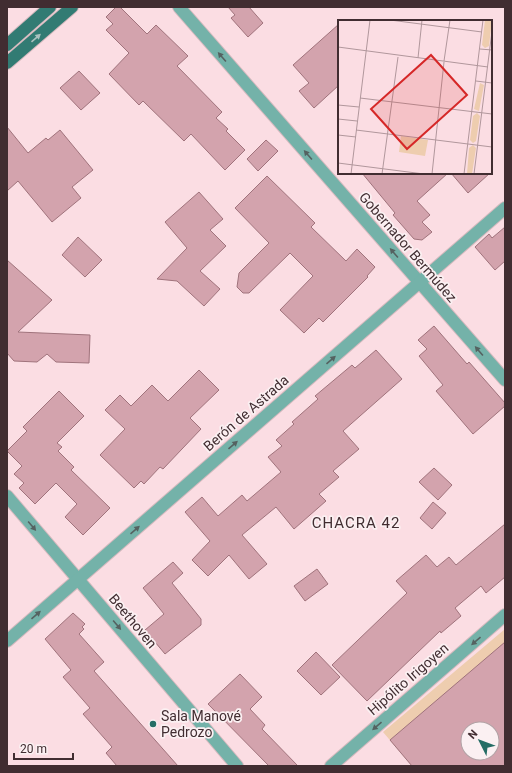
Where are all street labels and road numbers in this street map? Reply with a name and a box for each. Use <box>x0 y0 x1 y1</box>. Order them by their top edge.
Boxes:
street label: Gobernador Bermúdez <box>356 189 460 305</box>
street label: Berón de Astrada <box>200 372 292 454</box>
street label: Beethoven <box>106 591 160 651</box>
street label: Hipólito Irigoyen <box>365 640 451 718</box>

